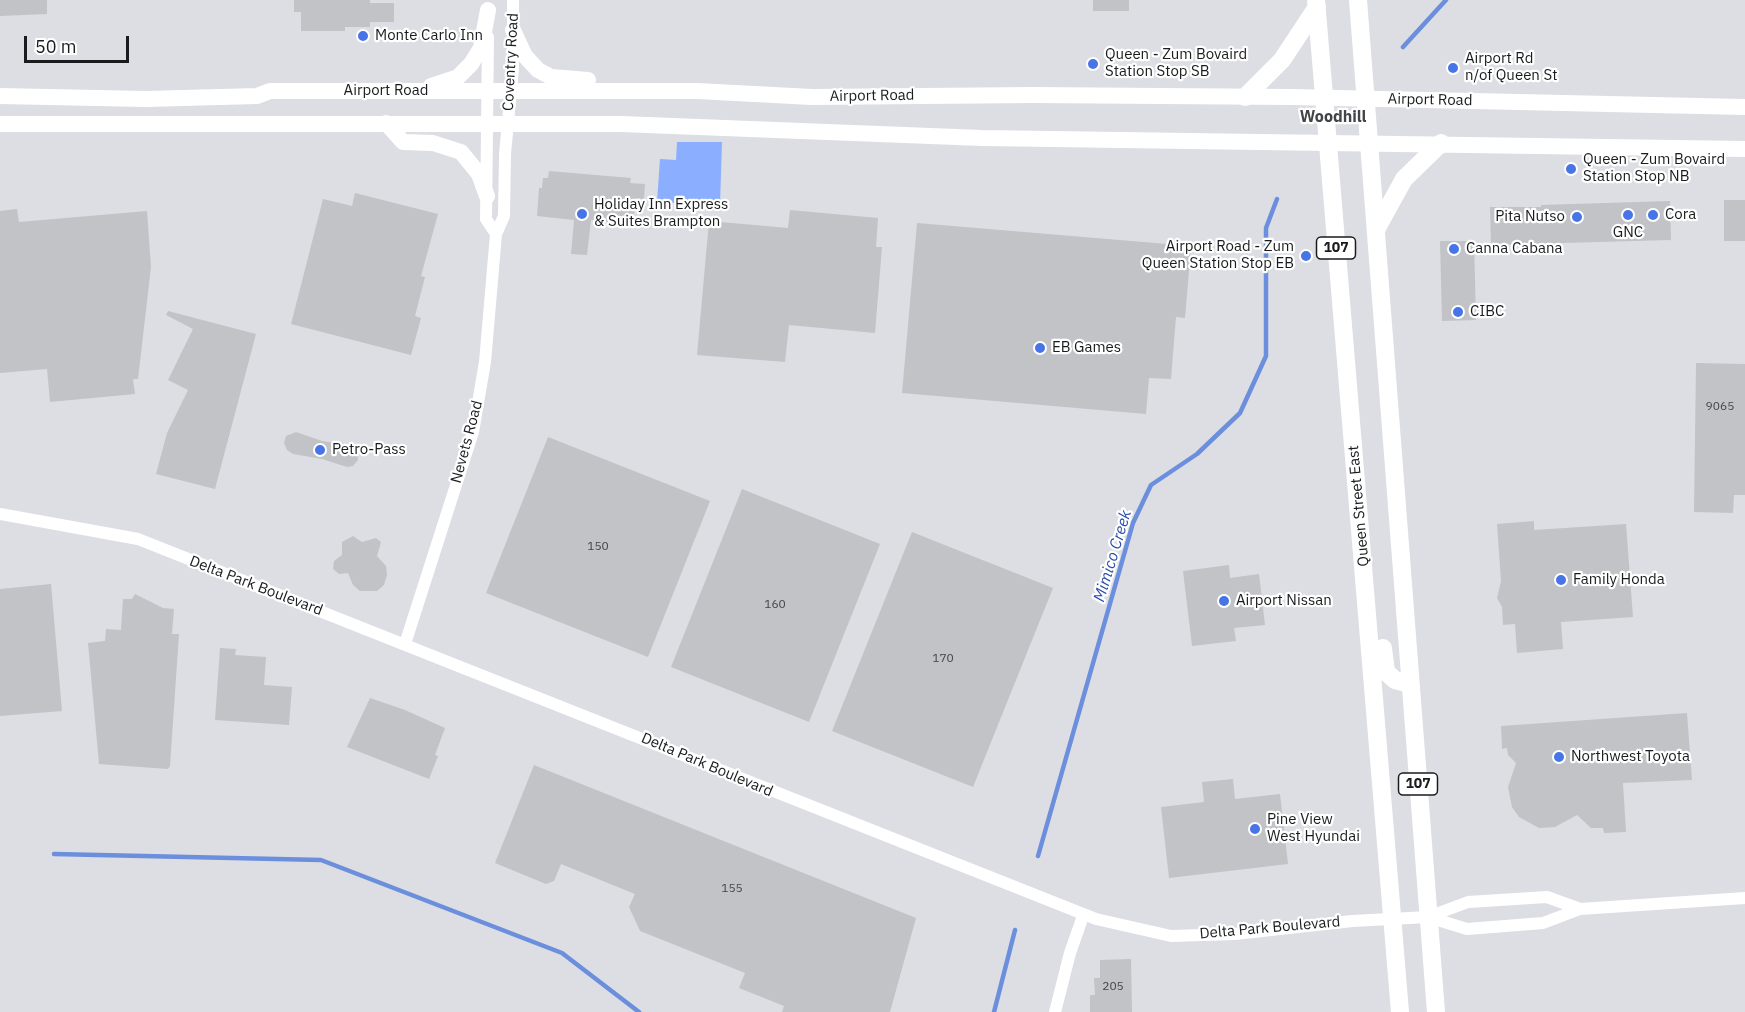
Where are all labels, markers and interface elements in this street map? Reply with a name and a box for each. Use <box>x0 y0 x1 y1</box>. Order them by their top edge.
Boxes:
street label: Coventry Road <box>499 13 523 111</box>
scale bar <box>27 24 132 62</box>
place label: Monte Carlo Inn <box>375 27 483 45</box>
marker: Monte Carlo Inn <box>356 29 370 43</box>
text: 50 m <box>35 35 77 58</box>
place label: Queen - Zum Bovaird Station Stop SB <box>1105 46 1247 81</box>
place label: Airport Rd n/of Queen St <box>1465 50 1557 85</box>
marker: Queen - Zum Bovaird Station Stop SB <box>1086 57 1100 71</box>
marker: Airport Rd n/of Queen St <box>1446 61 1460 75</box>
street label: Airport Road <box>344 82 428 100</box>
street label: Airport Road <box>829 86 915 106</box>
street label: Airport Road <box>1387 90 1473 110</box>
district label: Woodhill <box>1300 107 1366 127</box>
place label: Queen - Zum Bovaird Station Stop NB <box>1583 151 1725 186</box>
marker: Queen - Zum Bovaird Station Stop NB <box>1564 162 1578 176</box>
place label: Holiday Inn Express & Suites Brampton <box>594 196 728 231</box>
place label: Cora <box>1665 206 1696 224</box>
marker: Holiday Inn Express & Suites Brampton <box>575 207 589 221</box>
place label: Pita Nutso <box>1495 208 1565 226</box>
marker: GNC <box>1621 208 1635 222</box>
marker: Cora <box>1646 208 1660 222</box>
marker: Pita Nutso <box>1570 210 1584 224</box>
place label: GNC <box>1613 224 1643 242</box>
road number: 107 <box>1316 237 1356 259</box>
place label: Airport Road - Zum Queen Station Stop EB <box>1142 238 1294 273</box>
place label: Canna Cabana <box>1466 240 1562 258</box>
marker: Canna Cabana <box>1447 242 1461 256</box>
marker: Airport Road - Zum Queen Station Stop EB <box>1299 249 1313 263</box>
place label: CIBC <box>1470 303 1504 321</box>
marker: CIBC <box>1451 305 1465 319</box>
place label: EB Games <box>1052 339 1121 357</box>
marker: EB Games <box>1033 341 1047 355</box>
street label: Nevets Road <box>447 399 487 485</box>
house number: 9065 <box>1706 400 1734 414</box>
place label: Petro-Pass <box>332 441 406 459</box>
marker: Petro-Pass <box>313 443 327 457</box>
street label: Queen Street East <box>1345 445 1373 567</box>
water label: Mimico Creek <box>1090 508 1136 604</box>
house number: 150 <box>587 540 609 554</box>
street label: Delta Park Boulevard <box>187 552 325 620</box>
place label: Family Honda <box>1573 571 1665 589</box>
marker: Family Honda <box>1554 573 1568 587</box>
place label: Airport Nissan <box>1236 592 1332 610</box>
marker: Airport Nissan <box>1217 594 1231 608</box>
house number: 160 <box>764 598 786 612</box>
house number: 170 <box>932 652 954 666</box>
street label: Delta Park Boulevard <box>638 729 776 801</box>
place label: Northwest Toyota <box>1571 748 1690 766</box>
marker: Northwest Toyota <box>1552 750 1566 764</box>
road number: 107 <box>1398 773 1438 795</box>
place label: Pine View West Hyundai <box>1267 811 1360 846</box>
marker: Pine View West Hyundai <box>1248 822 1262 836</box>
house number: 155 <box>721 882 743 896</box>
street label: Delta Park Boulevard <box>1199 913 1341 943</box>
house number: 205 <box>1102 980 1124 994</box>

